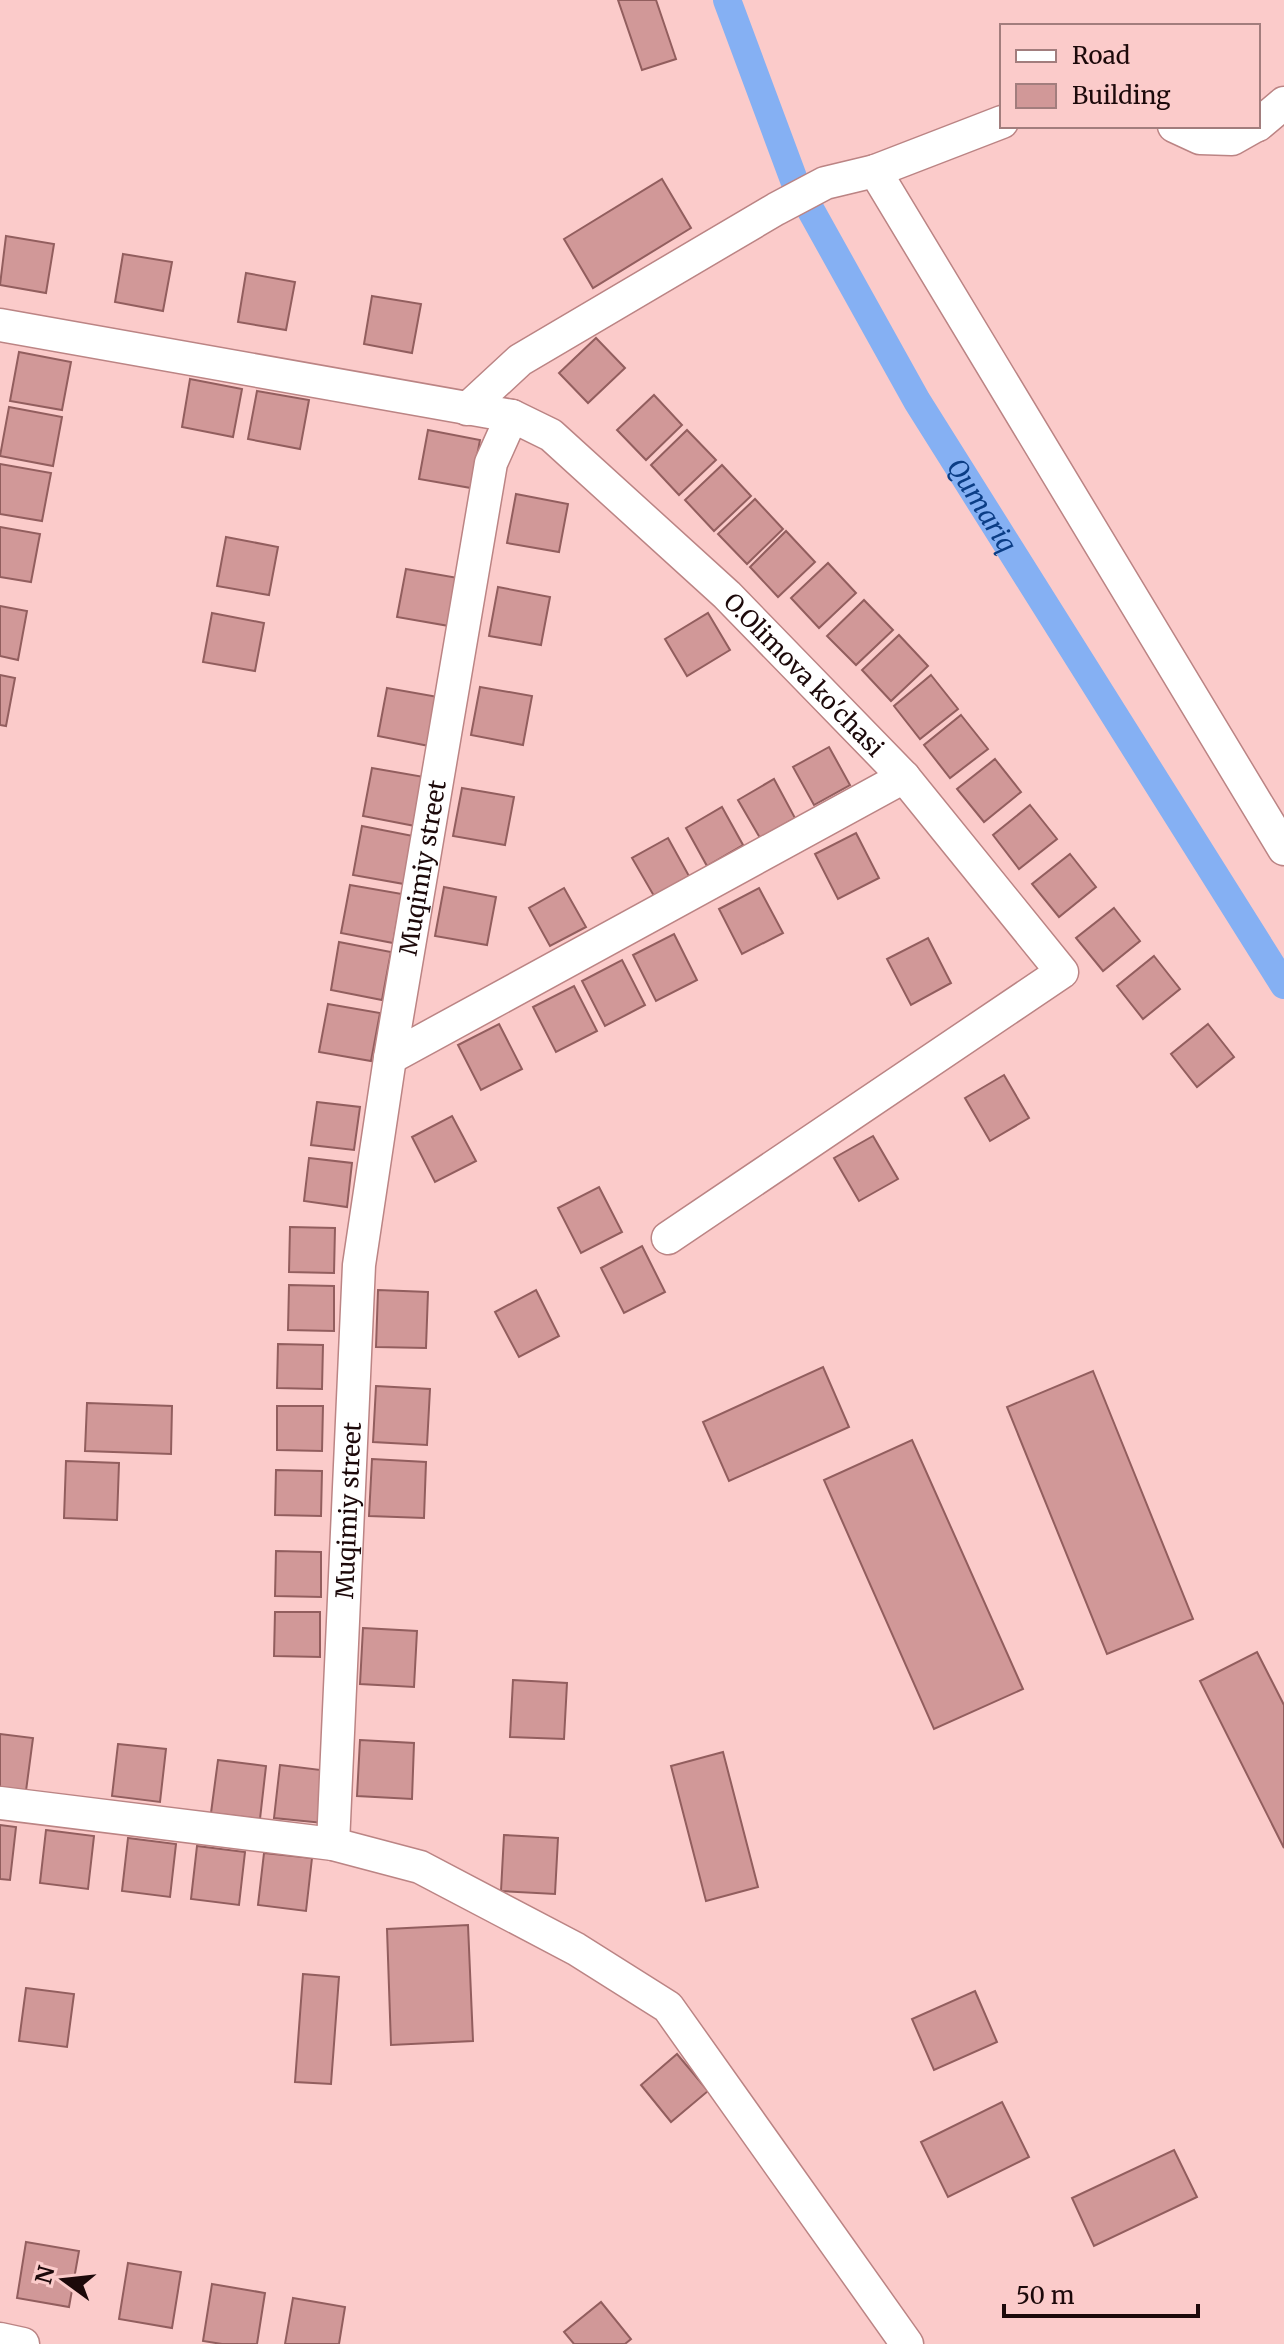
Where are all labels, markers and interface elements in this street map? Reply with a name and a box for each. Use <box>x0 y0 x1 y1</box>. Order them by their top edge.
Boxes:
legend <box>1000 24 1260 128</box>
text: Road <box>1072 40 1130 71</box>
text: Building <box>1072 80 1171 111</box>
water label: Qumariq <box>941 452 1024 558</box>
street label: O.Olimova ko'chasi <box>718 586 891 763</box>
street label: Muqimiy street <box>392 777 453 958</box>
street label: Muqimiy street <box>329 1421 367 1600</box>
north arrow <box>24 2240 104 2320</box>
text: N <box>29 2262 61 2287</box>
scale bar <box>1004 2268 1198 2318</box>
text: 50 m <box>1016 2280 1075 2311</box>

